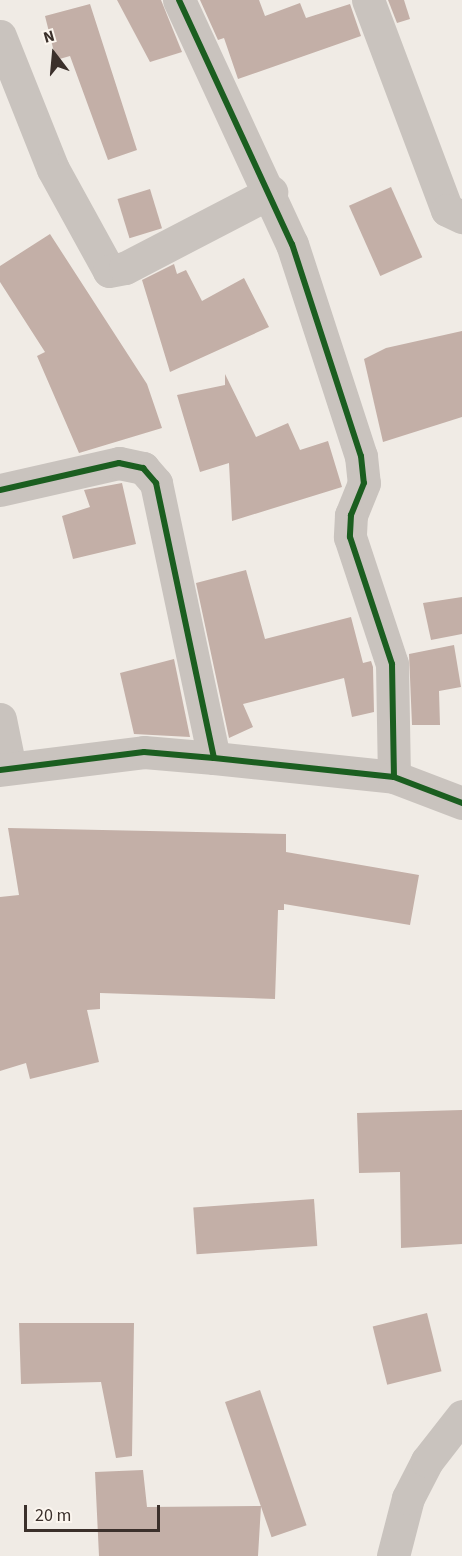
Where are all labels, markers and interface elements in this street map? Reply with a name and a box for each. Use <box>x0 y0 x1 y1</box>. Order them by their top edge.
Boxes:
north arrow <box>24 24 84 84</box>
text: N <box>41 25 57 49</box>
scale bar <box>27 1493 164 1531</box>
text: 20 m <box>35 1503 71 1528</box>

